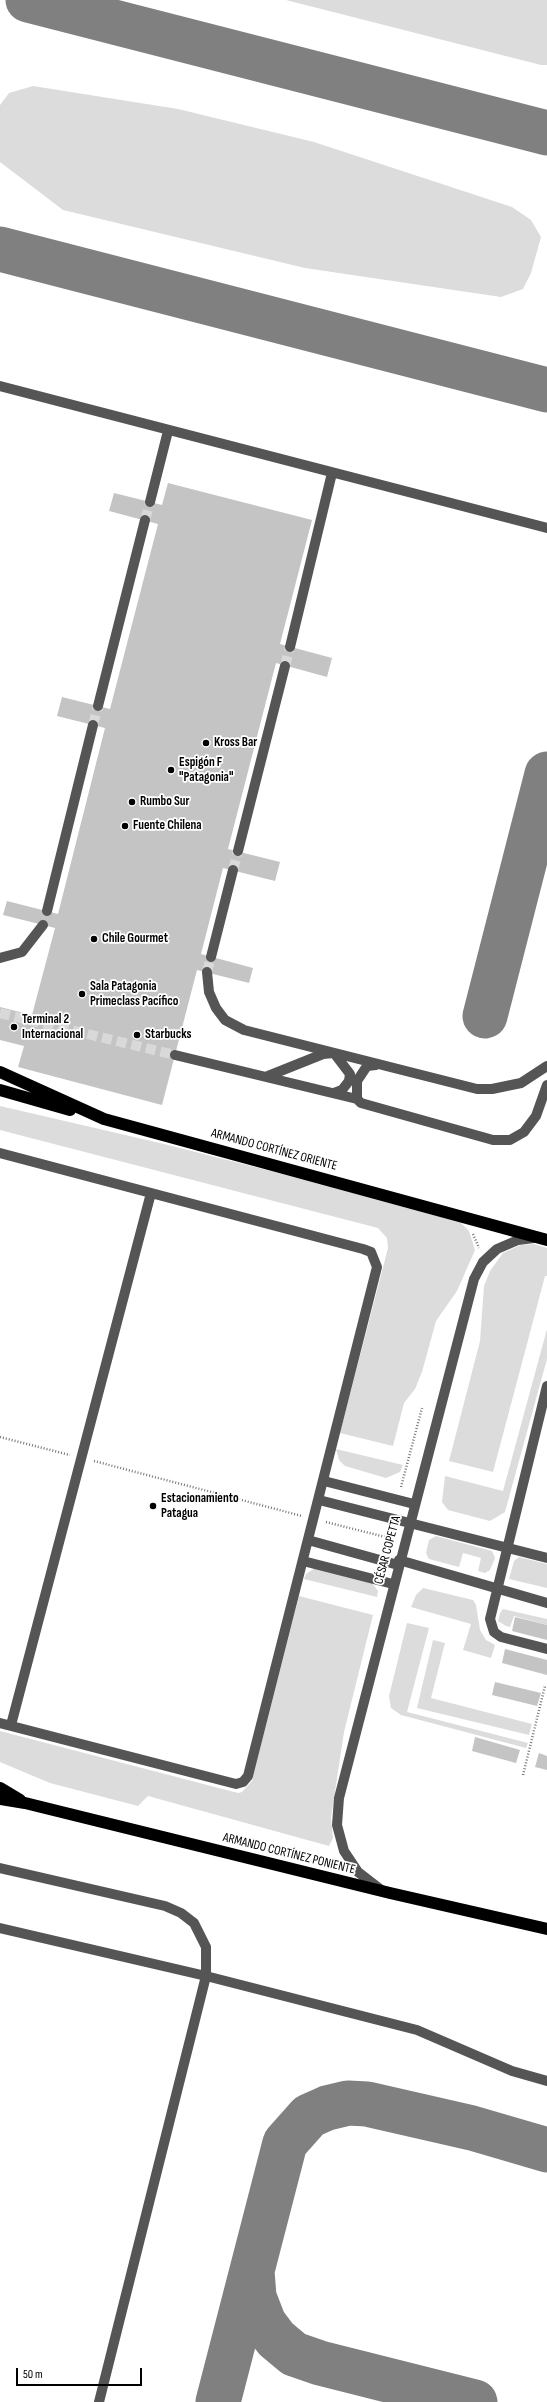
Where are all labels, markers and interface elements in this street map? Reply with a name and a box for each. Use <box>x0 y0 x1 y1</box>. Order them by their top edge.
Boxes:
place label: Kross Bar <box>214 735 257 751</box>
marker: Kross Bar <box>201 738 211 748</box>
place label: Espigón F "Patagonia" <box>179 755 233 786</box>
marker: Espigón F "Patagonia" <box>166 765 176 775</box>
place label: Rumbo Sur <box>140 794 190 810</box>
marker: Rumbo Sur <box>127 797 137 807</box>
place label: Fuente Chilena <box>133 818 202 834</box>
marker: Fuente Chilena <box>120 821 130 831</box>
place label: Chile Gourmet <box>102 931 168 947</box>
marker: Chile Gourmet <box>89 934 99 944</box>
place label: Sala Patagonia Primeclass Pacífico <box>90 979 178 1010</box>
marker: Sala Patagonia Primeclass Pacífico <box>77 989 87 999</box>
place label: Terminal 2 Internacional <box>22 1012 83 1043</box>
marker: Terminal 2 Internacional <box>9 1022 19 1032</box>
place label: Starbucks <box>145 1027 192 1043</box>
marker: Starbucks <box>132 1030 142 1040</box>
street label: ARMANDO CORTÍNEZ ORIENTE <box>209 1126 339 1174</box>
place label: Estacionamiento Patagua <box>161 1491 239 1522</box>
marker: Estacionamiento Patagua <box>148 1501 158 1511</box>
street label: CÉSAR COPETTA <box>371 1514 405 1586</box>
street label: ARMANDO CORTÍNEZ PONIENTE <box>221 1830 357 1878</box>
scale bar <box>18 2360 144 2386</box>
text: 50 m <box>23 2367 43 2382</box>

